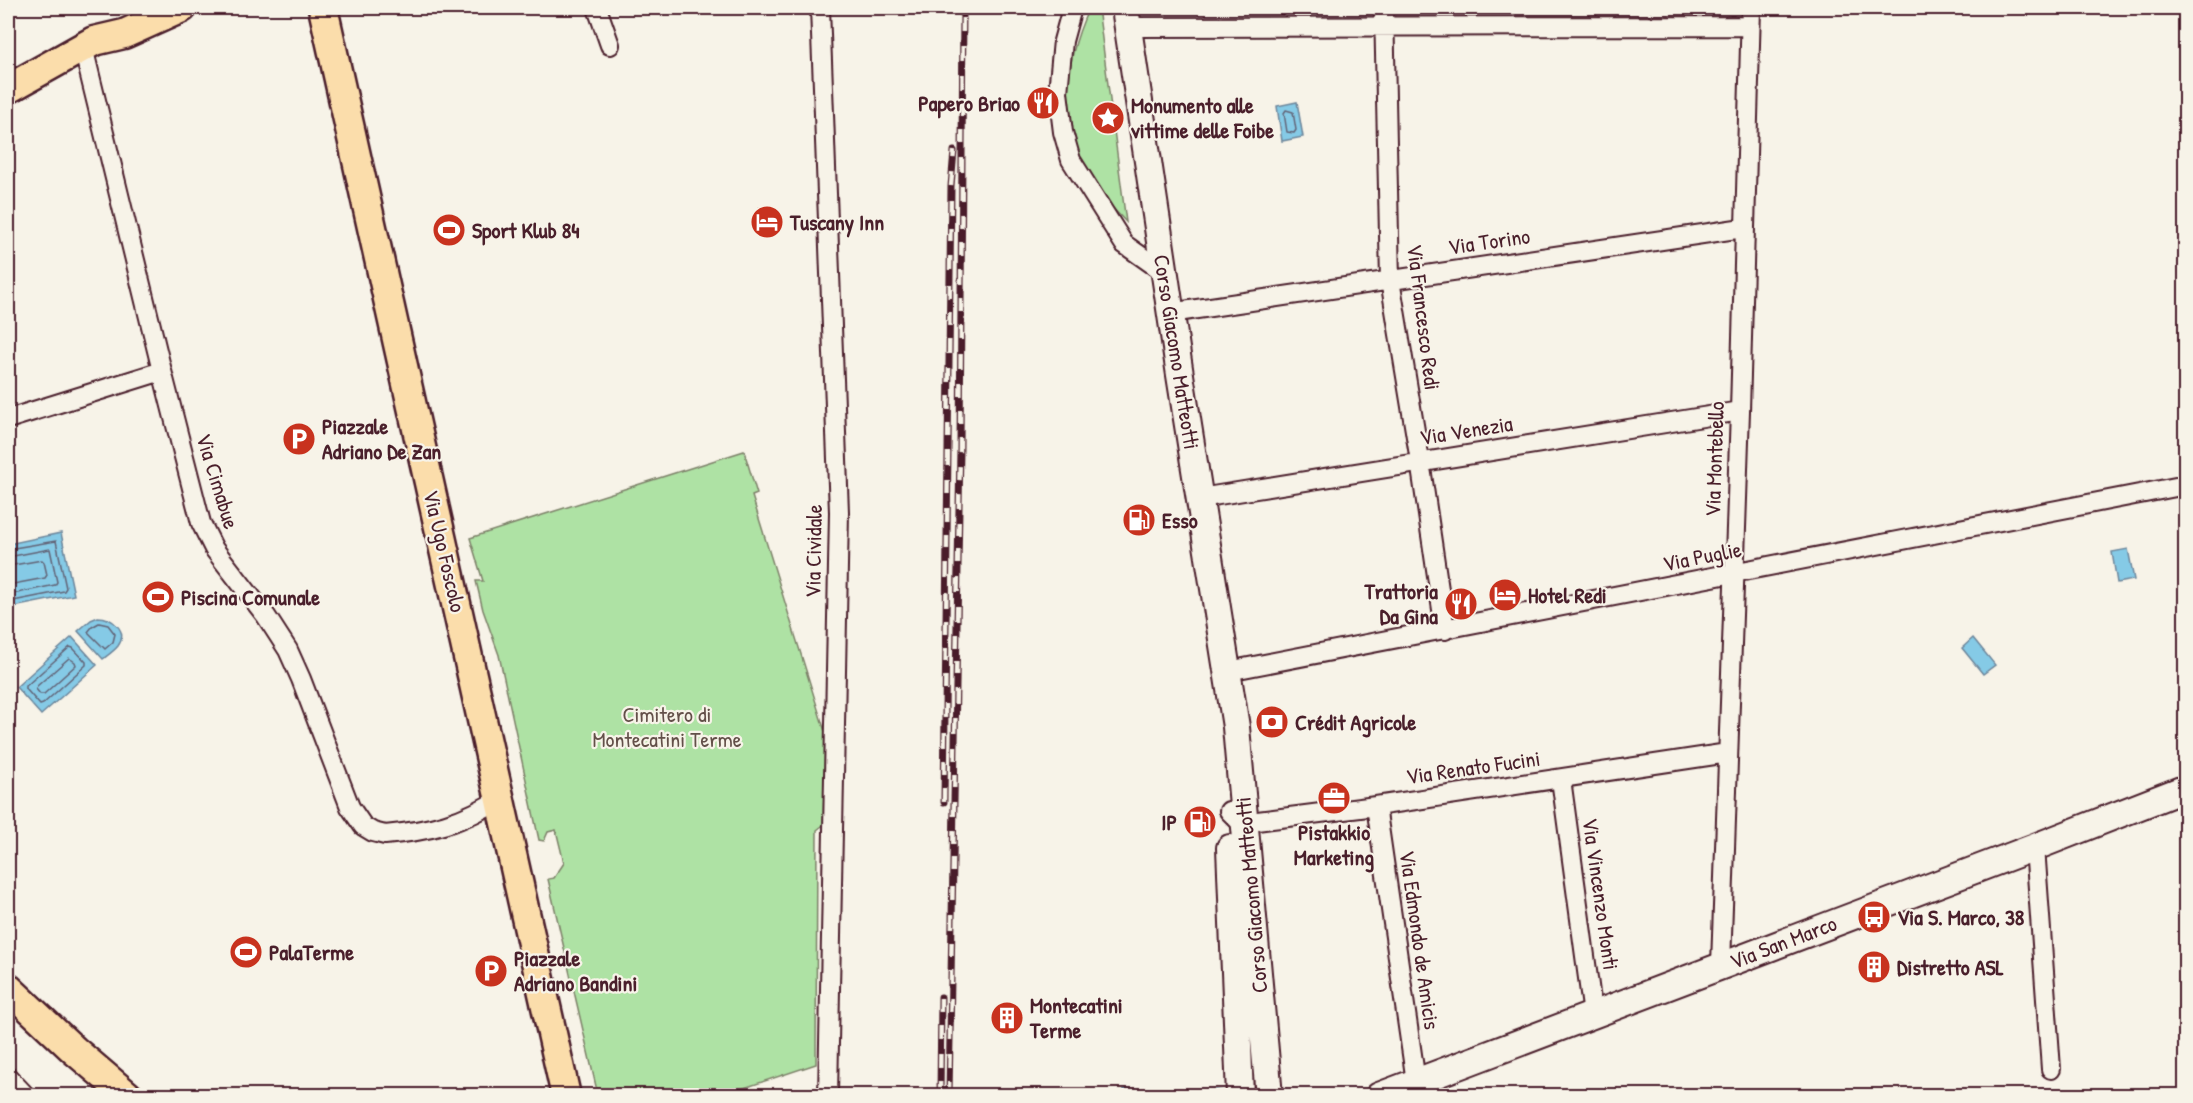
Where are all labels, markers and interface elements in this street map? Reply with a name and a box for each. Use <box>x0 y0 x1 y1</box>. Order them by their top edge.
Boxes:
restaurant icon: Papero Briao <box>1025 85 1061 121</box>
place label: Papero Briao <box>918 88 1020 119</box>
place label: Monumento alle vittime delle Foibe <box>1131 90 1274 145</box>
place icon: Monumento alle vittime delle Foibe <box>1090 100 1126 136</box>
hotel icon: Tuscany Inn <box>749 204 785 240</box>
place label: Tuscany Inn <box>789 207 884 238</box>
sports icon: Sport Klub 84 <box>431 212 467 248</box>
place label: Sport Klub 84 <box>472 215 580 246</box>
street label: Via Torino <box>1446 220 1532 262</box>
street label: Via Francesco Redi <box>1400 242 1448 392</box>
street label: Corso Giacomo Matteotti <box>1147 252 1207 452</box>
street label: Via Montebello <box>1697 401 1731 517</box>
street label: Via Venezia <box>1417 408 1515 452</box>
place label: Piazzale Adriano De Zan <box>322 411 441 466</box>
parking icon: Piazzale Adriano De Zan <box>281 421 317 457</box>
street label: Via Cimabue <box>189 430 247 533</box>
street label: Via Ugo Foscolo <box>416 487 474 615</box>
fuel station icon: Esso <box>1121 502 1157 538</box>
street label: Via Cividale <box>797 504 829 598</box>
place label: Esso <box>1162 505 1198 535</box>
street label: Via Puglie <box>1660 534 1744 578</box>
place label: Trattoria Da Gina <box>1364 576 1438 631</box>
hotel icon: Hotel Redi <box>1487 577 1523 613</box>
sports icon: Piscina Comunale <box>140 579 176 615</box>
place label: Hotel Redi <box>1528 580 1607 610</box>
place label: Piscina Comunale <box>181 582 320 612</box>
restaurant icon: Trattoria Da Gina <box>1443 586 1479 622</box>
park label: Cimitero di Montecatini Terme <box>592 699 742 754</box>
bank icon: Crédit Agricole <box>1254 704 1290 740</box>
place label: Crédit Agricole <box>1295 707 1417 738</box>
street label: Via Renato Fucini <box>1404 743 1542 791</box>
office icon: Pistakkio Marketing <box>1316 780 1352 816</box>
street label: Corso Giacomo Matteotti <box>1227 796 1275 994</box>
fuel station icon: IP <box>1182 804 1218 840</box>
place label: IP <box>1161 807 1177 837</box>
street label: Via Vincenzo Monti <box>1575 816 1627 972</box>
place label: Pistakkio Marketing <box>1294 817 1374 873</box>
street label: Via Edmondo de Amicis <box>1393 849 1447 1031</box>
bus stop icon: Via S. Marco, 38 <box>1856 899 1892 935</box>
place label: Via S. Marco, 38 <box>1897 902 2025 932</box>
street label: Via San Marco <box>1725 908 1841 976</box>
sports icon: PalaTerme <box>228 934 264 970</box>
place label: PalaTerme <box>269 937 354 967</box>
place label: Piazzale Adriano Bandini <box>514 943 637 998</box>
building icon: Distretto ASL <box>1856 949 1892 985</box>
place label: Distretto ASL <box>1897 952 2004 982</box>
parking icon: Piazzale Adriano Bandini <box>473 953 509 989</box>
place label: Montecatini Terme <box>1029 990 1123 1045</box>
building icon: Montecatini Terme <box>989 1000 1025 1036</box>

